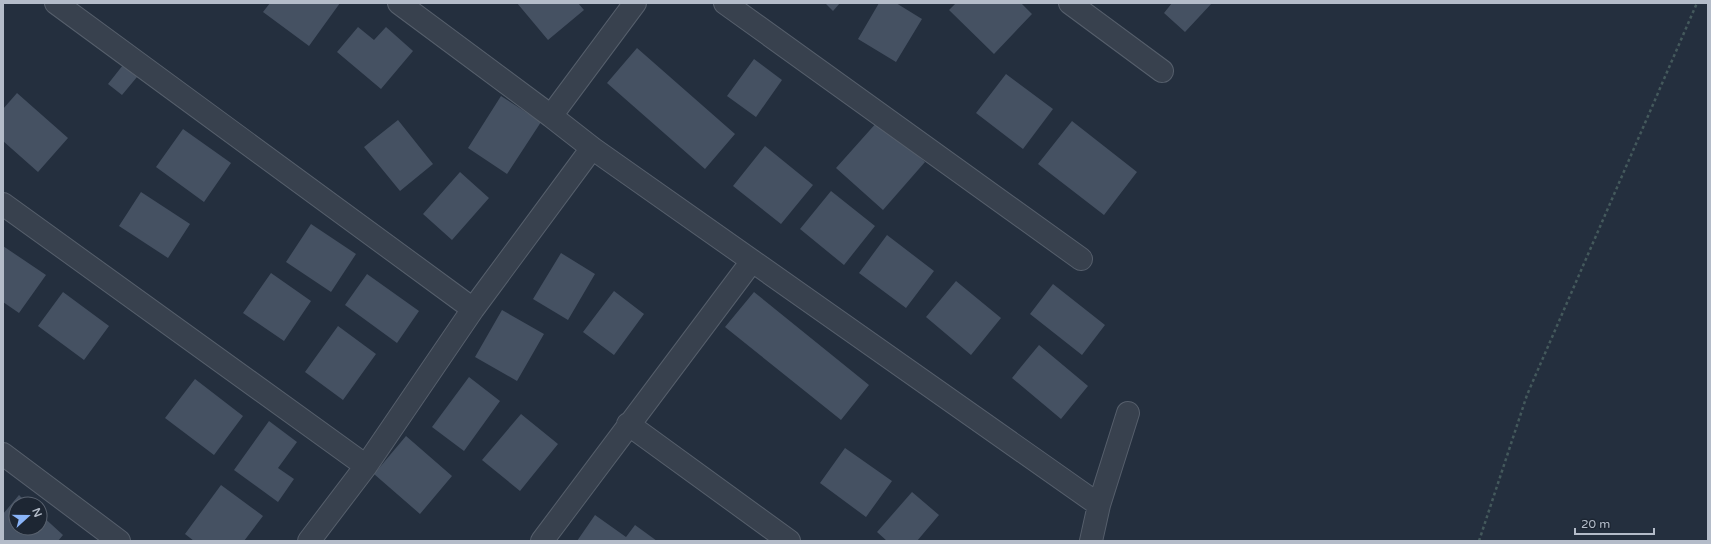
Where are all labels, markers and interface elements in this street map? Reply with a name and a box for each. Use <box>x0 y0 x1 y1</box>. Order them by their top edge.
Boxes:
north arrow <box>8 496 48 536</box>
text: N <box>29 506 45 519</box>
scale bar <box>1575 510 1654 536</box>
text: 20 m <box>1581 517 1610 531</box>

